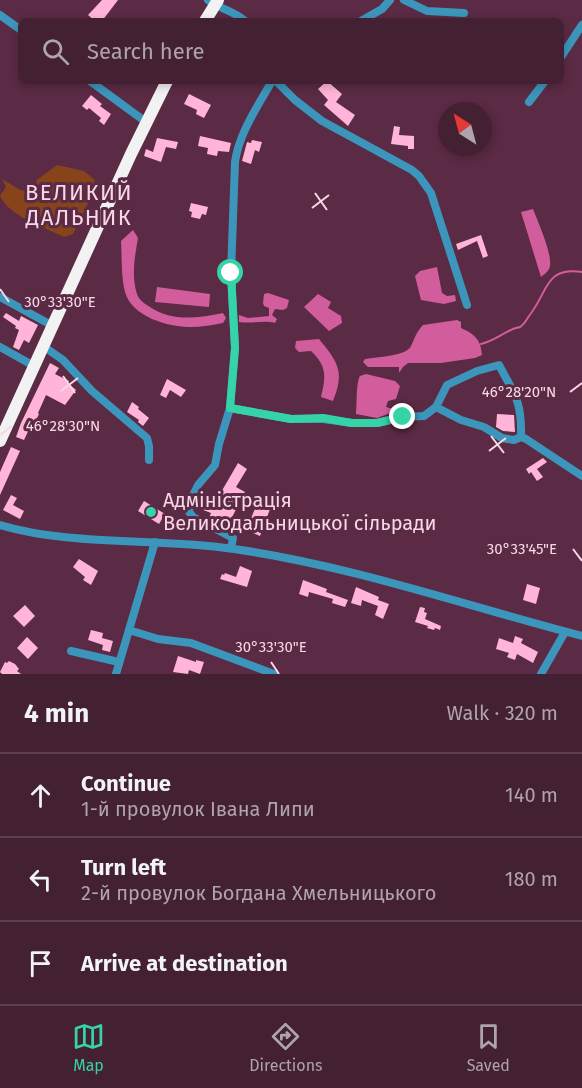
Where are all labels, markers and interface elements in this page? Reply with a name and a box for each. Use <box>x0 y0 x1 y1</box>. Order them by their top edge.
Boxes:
search box <box>18 18 564 84</box>
icon: search <box>39 35 72 68</box>
text: Search here <box>87 38 205 65</box>
north arrow <box>438 102 492 156</box>
district label: ВЕЛИКИЙ ДАЛЬНИК <box>25 179 133 231</box>
route start <box>217 259 243 285</box>
text: 30°33'30"E <box>24 293 96 311</box>
text: 46°28'20"N <box>482 383 556 401</box>
route end <box>389 403 415 429</box>
text: 46°28'30"N <box>26 417 100 435</box>
place label: Адміністрація Великодальницької сільради <box>163 488 436 535</box>
marker: Адміністрація Великодальницької сільради <box>144 505 158 519</box>
text: 30°33'45"E <box>487 540 557 558</box>
text: 30°33'30"E <box>235 638 307 656</box>
text: 4 min <box>24 698 89 729</box>
text: Walk · 320 m <box>447 701 558 725</box>
text: Continue <box>81 770 171 797</box>
icon: ahead <box>24 779 57 812</box>
text: 140 m <box>505 783 558 807</box>
text: 1-й провулок Івана Липи <box>81 797 315 821</box>
text: Turn left <box>81 854 166 881</box>
icon: left <box>24 863 57 896</box>
text: 180 m <box>505 867 558 891</box>
text: 2-й провулок Богдана Хмельницького <box>81 881 436 905</box>
icon: arrive <box>24 947 57 980</box>
text: Arrive at destination <box>81 950 288 977</box>
tab: Map <box>72 1020 105 1075</box>
tab: Directions <box>249 1020 323 1075</box>
tab: Saved <box>467 1020 510 1075</box>

